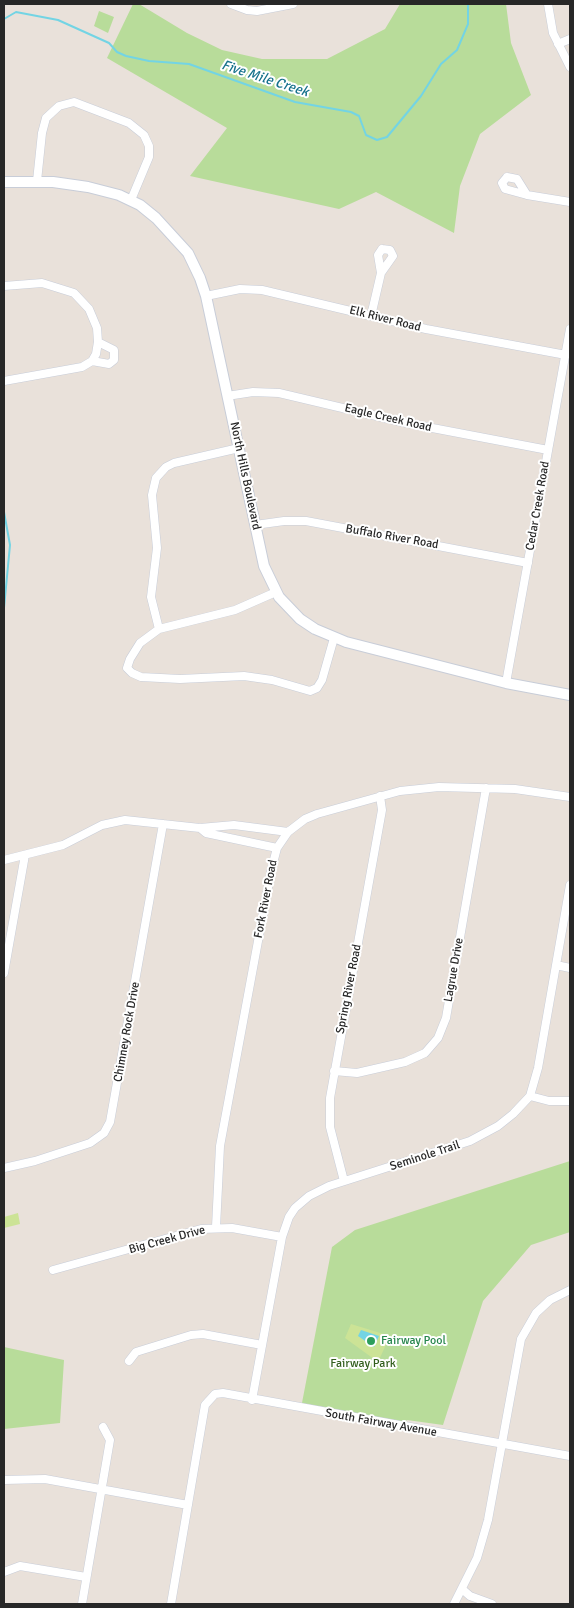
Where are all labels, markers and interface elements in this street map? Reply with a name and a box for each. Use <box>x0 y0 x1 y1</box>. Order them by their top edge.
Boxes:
water label: Five Mile Creek <box>219 57 311 101</box>
street label: Elk River Road <box>348 303 422 335</box>
street label: Eagle Creek Road <box>343 401 433 435</box>
street label: North Hills Boulevard <box>227 421 263 531</box>
street label: Cedar Creek Road <box>523 460 553 552</box>
street label: Buffalo River Road <box>344 522 440 552</box>
street label: Fork River Road <box>251 859 281 939</box>
street label: Lagrue Drive <box>441 937 467 1003</box>
street label: Spring River Road <box>333 943 365 1035</box>
street label: Chimney Rock Drive <box>111 981 143 1083</box>
street label: Seminole Trail <box>388 1138 462 1174</box>
street label: Big Creek Drive <box>127 1223 207 1257</box>
place label: Fairway Pool <box>381 1334 446 1348</box>
marker: Fairway Pool <box>365 1335 377 1347</box>
park label: Fairway Park <box>330 1357 396 1371</box>
street label: South Fairway Avenue <box>324 1406 438 1440</box>

